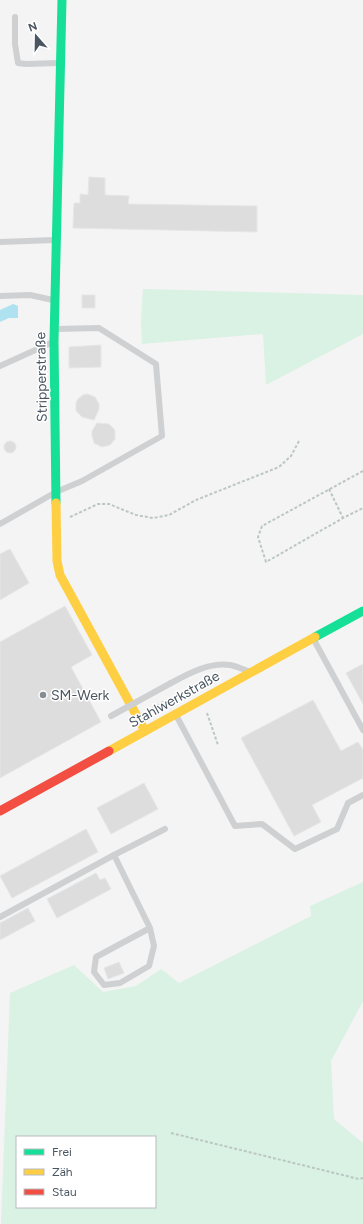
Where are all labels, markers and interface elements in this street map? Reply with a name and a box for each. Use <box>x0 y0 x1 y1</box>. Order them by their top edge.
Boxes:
north arrow <box>16 16 56 56</box>
text: N <box>27 20 39 35</box>
street label: Stripperstraße <box>32 331 51 422</box>
street label: Stahlwerkstraße <box>126 667 223 731</box>
place label: SM-Werk <box>51 687 110 704</box>
marker: SM-Werk <box>38 690 48 700</box>
legend <box>16 1136 156 1208</box>
text: Frei <box>52 1145 72 1159</box>
text: Zäh <box>52 1165 73 1179</box>
text: Stau <box>52 1185 77 1199</box>

